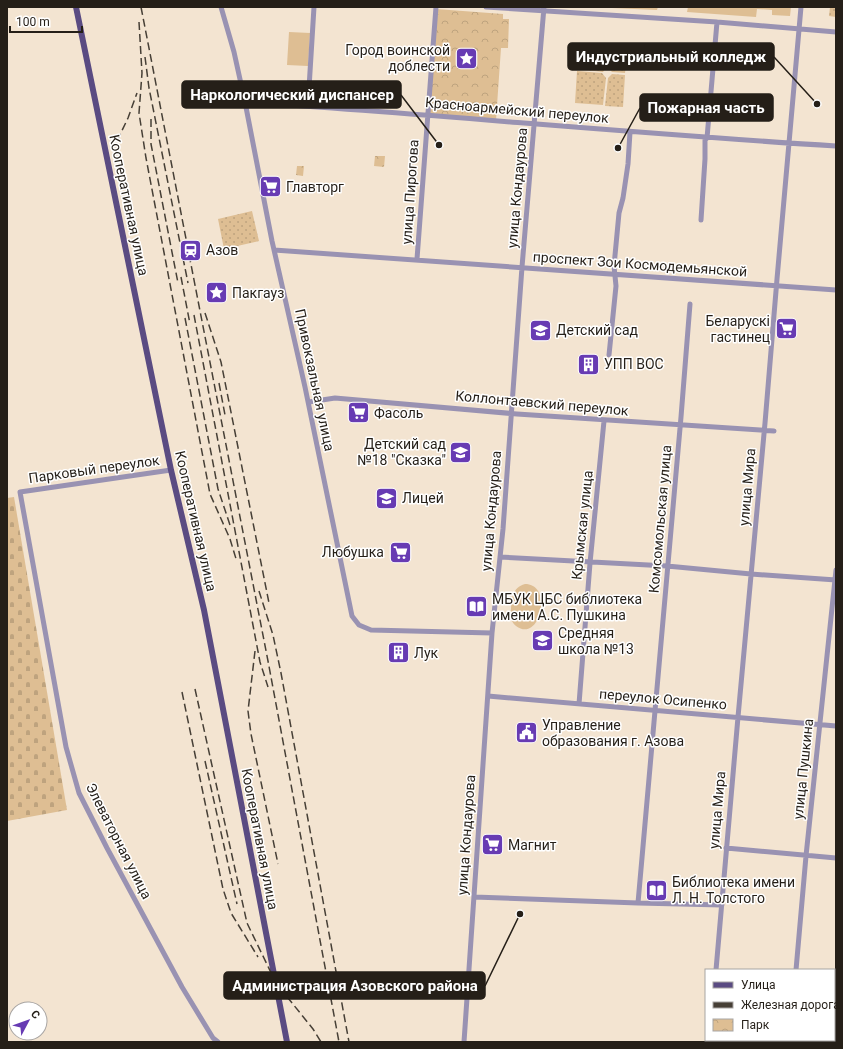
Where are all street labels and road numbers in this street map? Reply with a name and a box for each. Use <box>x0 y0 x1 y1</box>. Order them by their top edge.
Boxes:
street label: Красноармейский переулок <box>425 94 610 126</box>
street label: улица Кондаурова <box>504 127 530 249</box>
street label: Кооперативная улица <box>106 133 152 277</box>
street label: улица Пирогова <box>398 139 422 245</box>
street label: проспект Зои Космодемьянской <box>532 249 748 279</box>
street label: Привокзальная улица <box>292 307 338 453</box>
street label: Коллонтаевский переулок <box>455 387 630 419</box>
street label: Комсомольская улица <box>646 444 674 594</box>
street label: улица Мира <box>736 448 758 526</box>
street label: Кооперативная улица <box>172 449 220 593</box>
street label: улица Кондаурова <box>478 450 504 572</box>
street label: Парковый переулок <box>28 452 161 486</box>
street label: Крымская улица <box>568 469 596 581</box>
street label: переулок Осипенко <box>598 685 728 713</box>
street label: улица Пушкина <box>790 718 816 820</box>
street label: Кооперативная улица <box>238 767 282 911</box>
street label: улица Мира <box>706 771 728 849</box>
street label: улица Кондаурова <box>454 774 478 896</box>
street label: Элеваторная улица <box>83 780 155 902</box>

